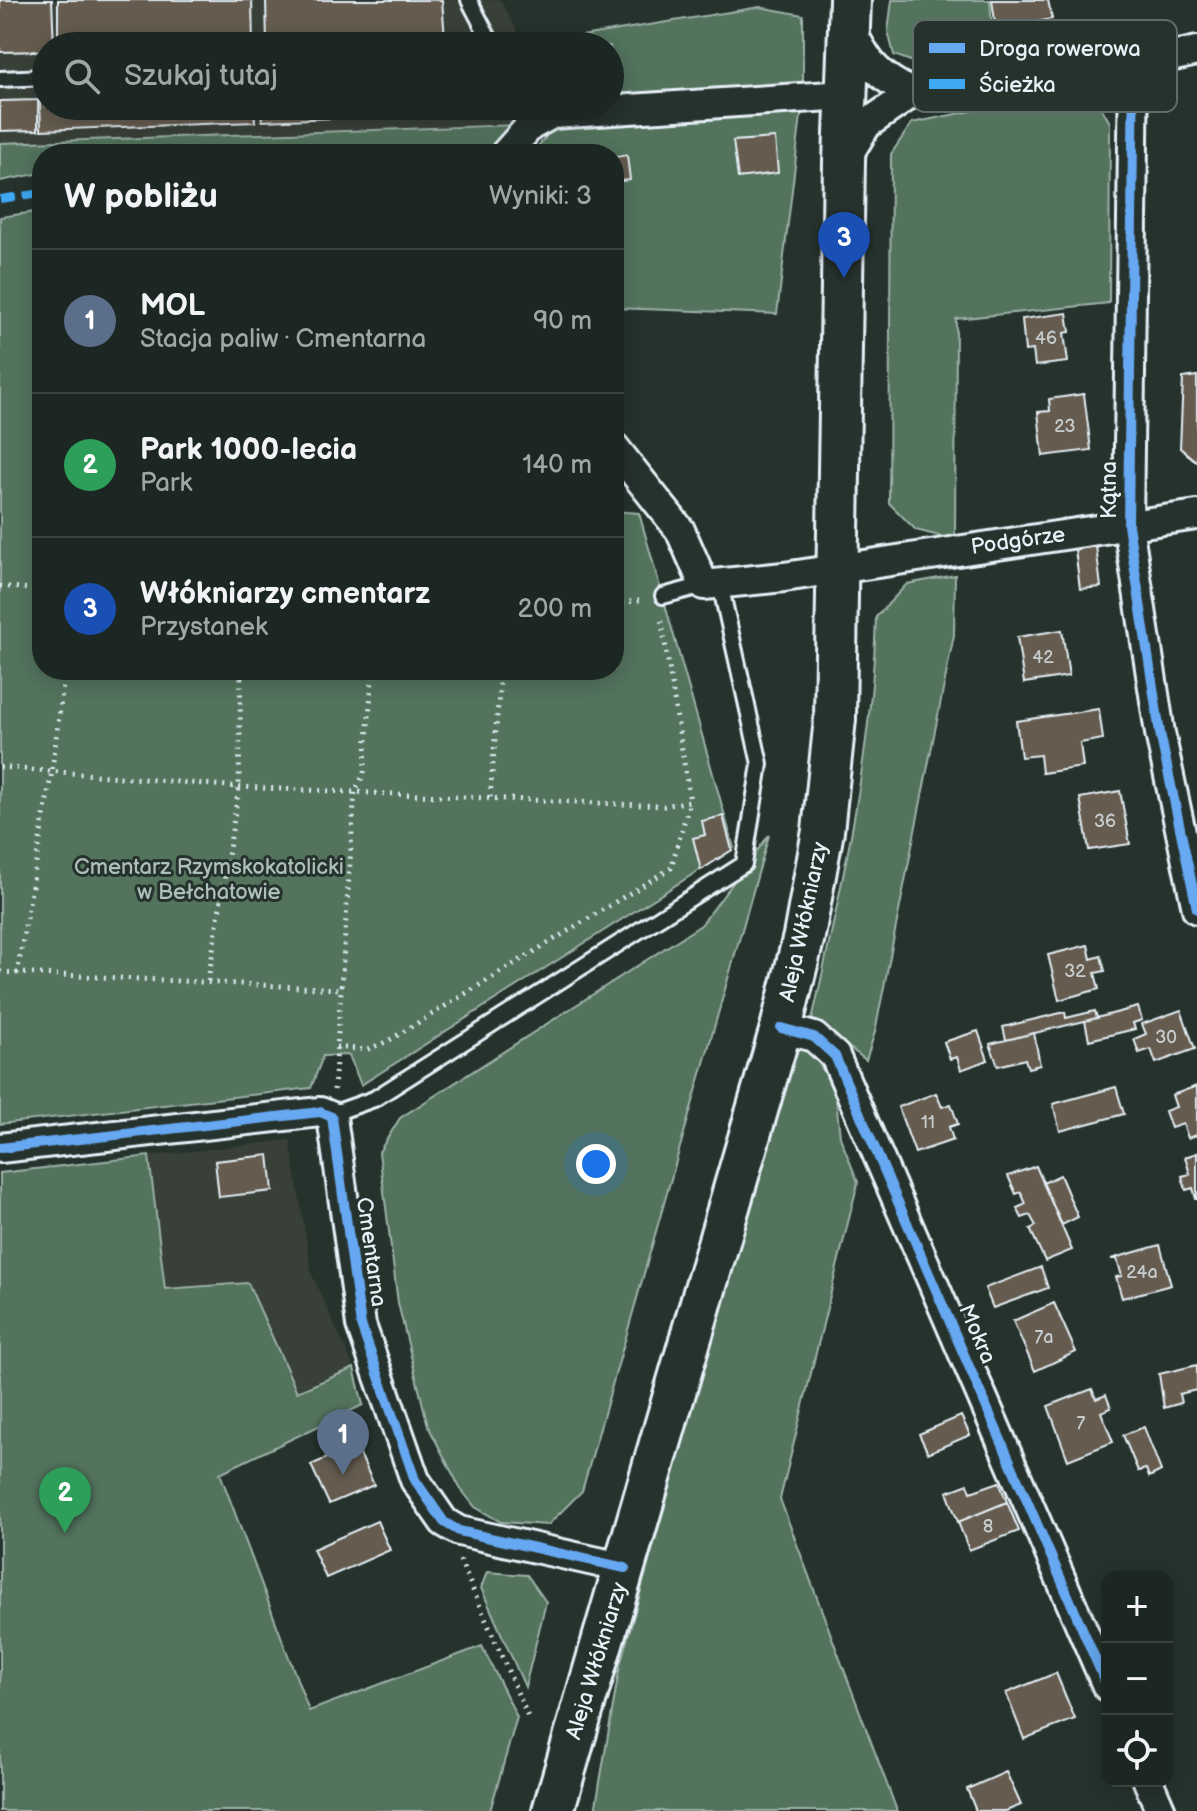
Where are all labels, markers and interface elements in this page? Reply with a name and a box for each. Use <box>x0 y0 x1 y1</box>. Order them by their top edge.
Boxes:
legend <box>913 20 1177 112</box>
search box <box>32 32 624 120</box>
text: Droga rowerowa <box>979 36 1141 63</box>
icon: search <box>60 54 104 98</box>
text: Szukaj tutaj <box>124 58 278 94</box>
text: Ścieżka <box>979 71 1056 99</box>
text: W pobliżu <box>64 176 218 217</box>
text: Wyniki: 3 <box>489 181 592 212</box>
pin: 3 <box>818 212 870 278</box>
text: MOL <box>140 288 205 324</box>
text: 1 <box>85 306 95 337</box>
text: 90 m <box>533 306 592 337</box>
text: Stacja paliw · Cmentarna <box>140 324 426 355</box>
house number: 46 <box>1035 328 1057 349</box>
house number: 23 <box>1054 416 1076 437</box>
text: Park 1000-lecia <box>140 432 357 468</box>
text: 2 <box>82 450 98 481</box>
text: 140 m <box>522 450 592 481</box>
street label: Kątna <box>1096 461 1123 519</box>
text: Park <box>140 468 192 499</box>
street label: Podgórze <box>969 521 1067 561</box>
text: Włókniarzy cmentarz <box>140 576 430 612</box>
text: 3 <box>82 594 98 625</box>
text: 200 m <box>518 594 592 625</box>
text: Przystanek <box>140 612 268 643</box>
house number: 42 <box>1032 647 1054 668</box>
house number: 36 <box>1094 811 1116 832</box>
street label: Aleja Włókniarzy <box>774 839 834 1004</box>
park label: Cmentarz Rzymskokatolicki w Bełchatowie <box>74 854 344 906</box>
house number: 32 <box>1064 961 1086 982</box>
house number: 30 <box>1155 1027 1177 1048</box>
house number: 11 <box>921 1112 935 1133</box>
your location <box>576 1144 616 1184</box>
street label: Cmentarna <box>350 1195 392 1309</box>
house number: 24a <box>1126 1262 1158 1283</box>
street label: Mokra <box>952 1300 1002 1368</box>
house number: 7a <box>1034 1327 1054 1348</box>
pin: 1 <box>317 1409 369 1475</box>
house number: 7 <box>1077 1413 1086 1434</box>
pin: 2 <box>39 1467 91 1533</box>
house number: 8 <box>983 1516 993 1537</box>
map controls <box>1101 1571 1173 1787</box>
button: + <box>1101 1571 1173 1643</box>
street label: Aleja Włókniarzy <box>560 1579 634 1743</box>
button: − <box>1101 1643 1173 1715</box>
button: locate <box>1101 1715 1173 1787</box>

